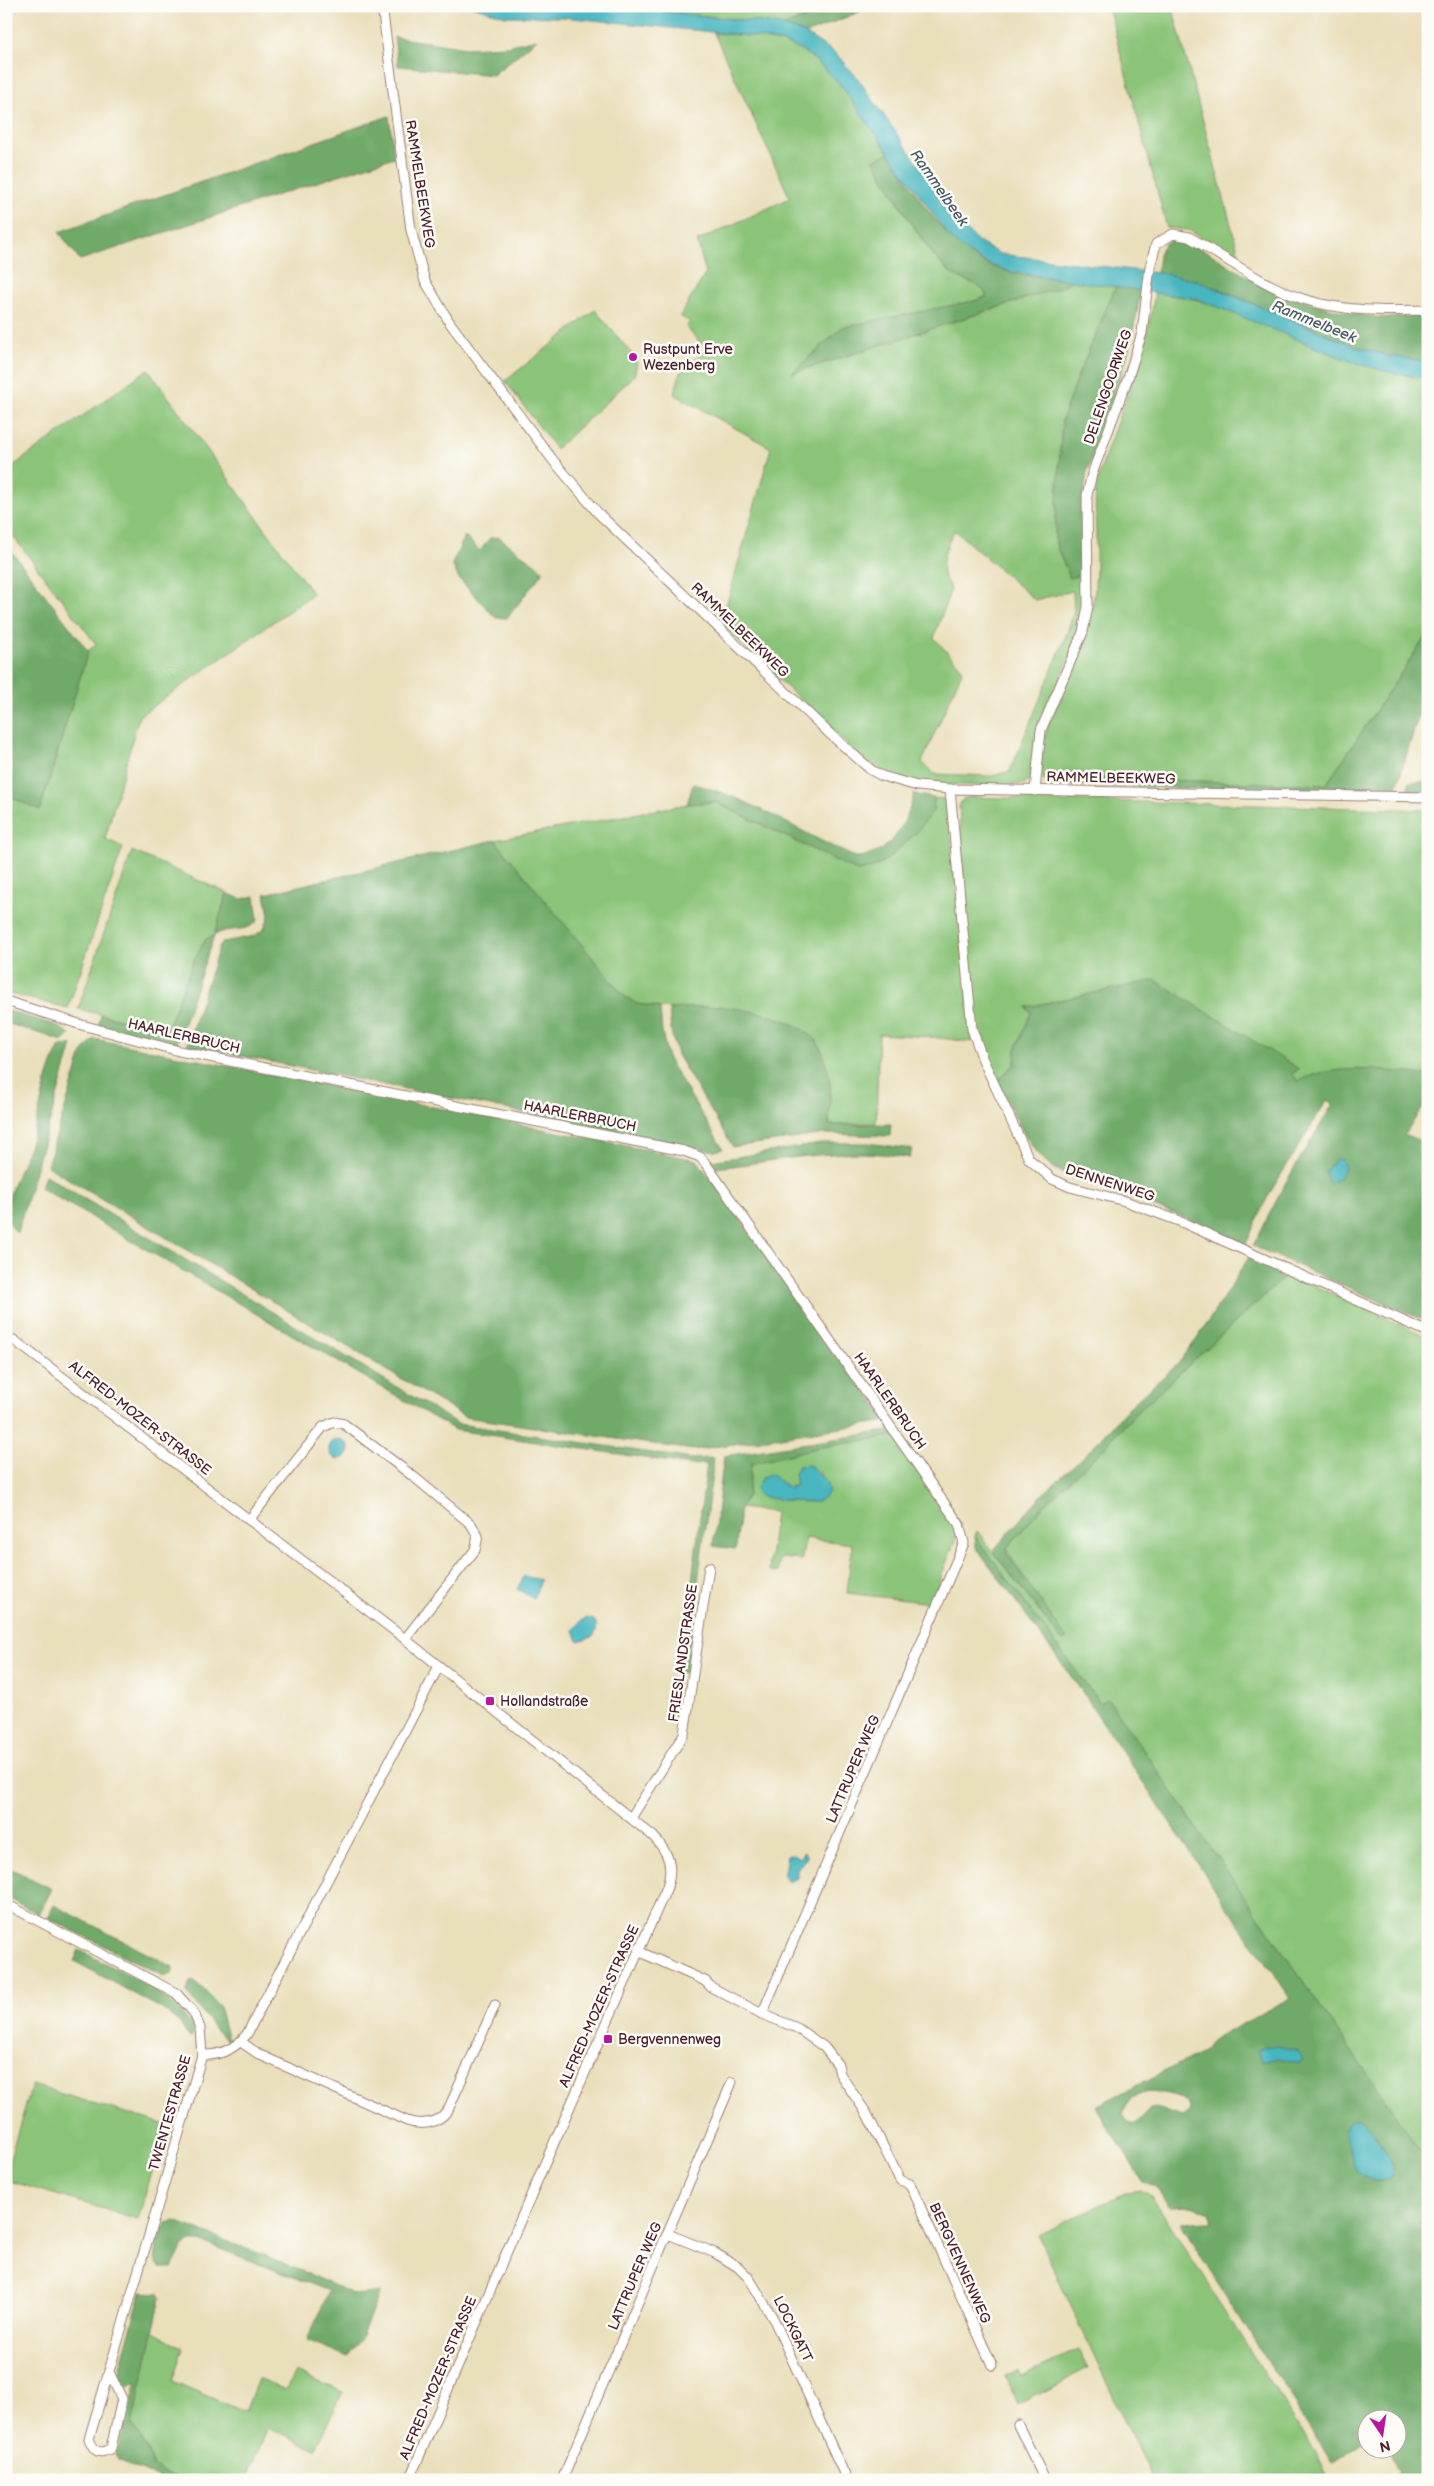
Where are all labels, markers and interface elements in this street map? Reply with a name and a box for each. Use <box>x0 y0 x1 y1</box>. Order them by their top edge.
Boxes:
street label: RAMMELBEEKWEG <box>401 119 439 250</box>
water label: Rammelbeek <box>906 146 973 231</box>
water label: Rammelbeek <box>1269 296 1360 348</box>
street label: DELENGOORWEG <box>1080 327 1136 447</box>
place label: Rustpunt Erve Wezenberg <box>643 341 733 374</box>
marker: Rustpunt Erve Wezenberg <box>627 351 639 363</box>
street label: RAMMELBEEKWEG <box>688 579 793 681</box>
street label: RAMMELBEEKWEG <box>1046 768 1176 788</box>
street label: HAARLERBRUCH <box>126 1015 242 1057</box>
street label: HAARLERBRUCH <box>522 1097 638 1135</box>
street label: DENNENWEG <box>1063 1161 1157 1206</box>
street label: HAARLERBRUCH <box>850 1349 930 1453</box>
street label: ALFRED-MOZER-STRASSE <box>65 1357 215 1479</box>
street label: FRIESLANDSTRASSE <box>665 1583 701 1723</box>
place label: Hollandstraße <box>500 1693 588 1710</box>
marker: Hollandstraße <box>484 1695 496 1707</box>
street label: LATTRUPER WEG <box>823 1712 884 1826</box>
street label: ALFRED-MOZER-STRASSE <box>555 1922 643 2090</box>
place label: Bergvennenweg <box>618 2031 721 2048</box>
marker: Bergvennenweg <box>602 2033 614 2045</box>
street label: TWENTESTRASSE <box>145 2053 195 2173</box>
street label: BERGVENNENWEG <box>926 2200 994 2326</box>
street label: LATTRUPER WEG <box>605 2219 666 2333</box>
street label: LOCKGATT <box>770 2293 817 2365</box>
street label: ALFRED-MOZER-STRASSE <box>396 2294 480 2462</box>
north arrow <box>1356 2408 1406 2458</box>
text: N <box>1378 2437 1392 2456</box>

